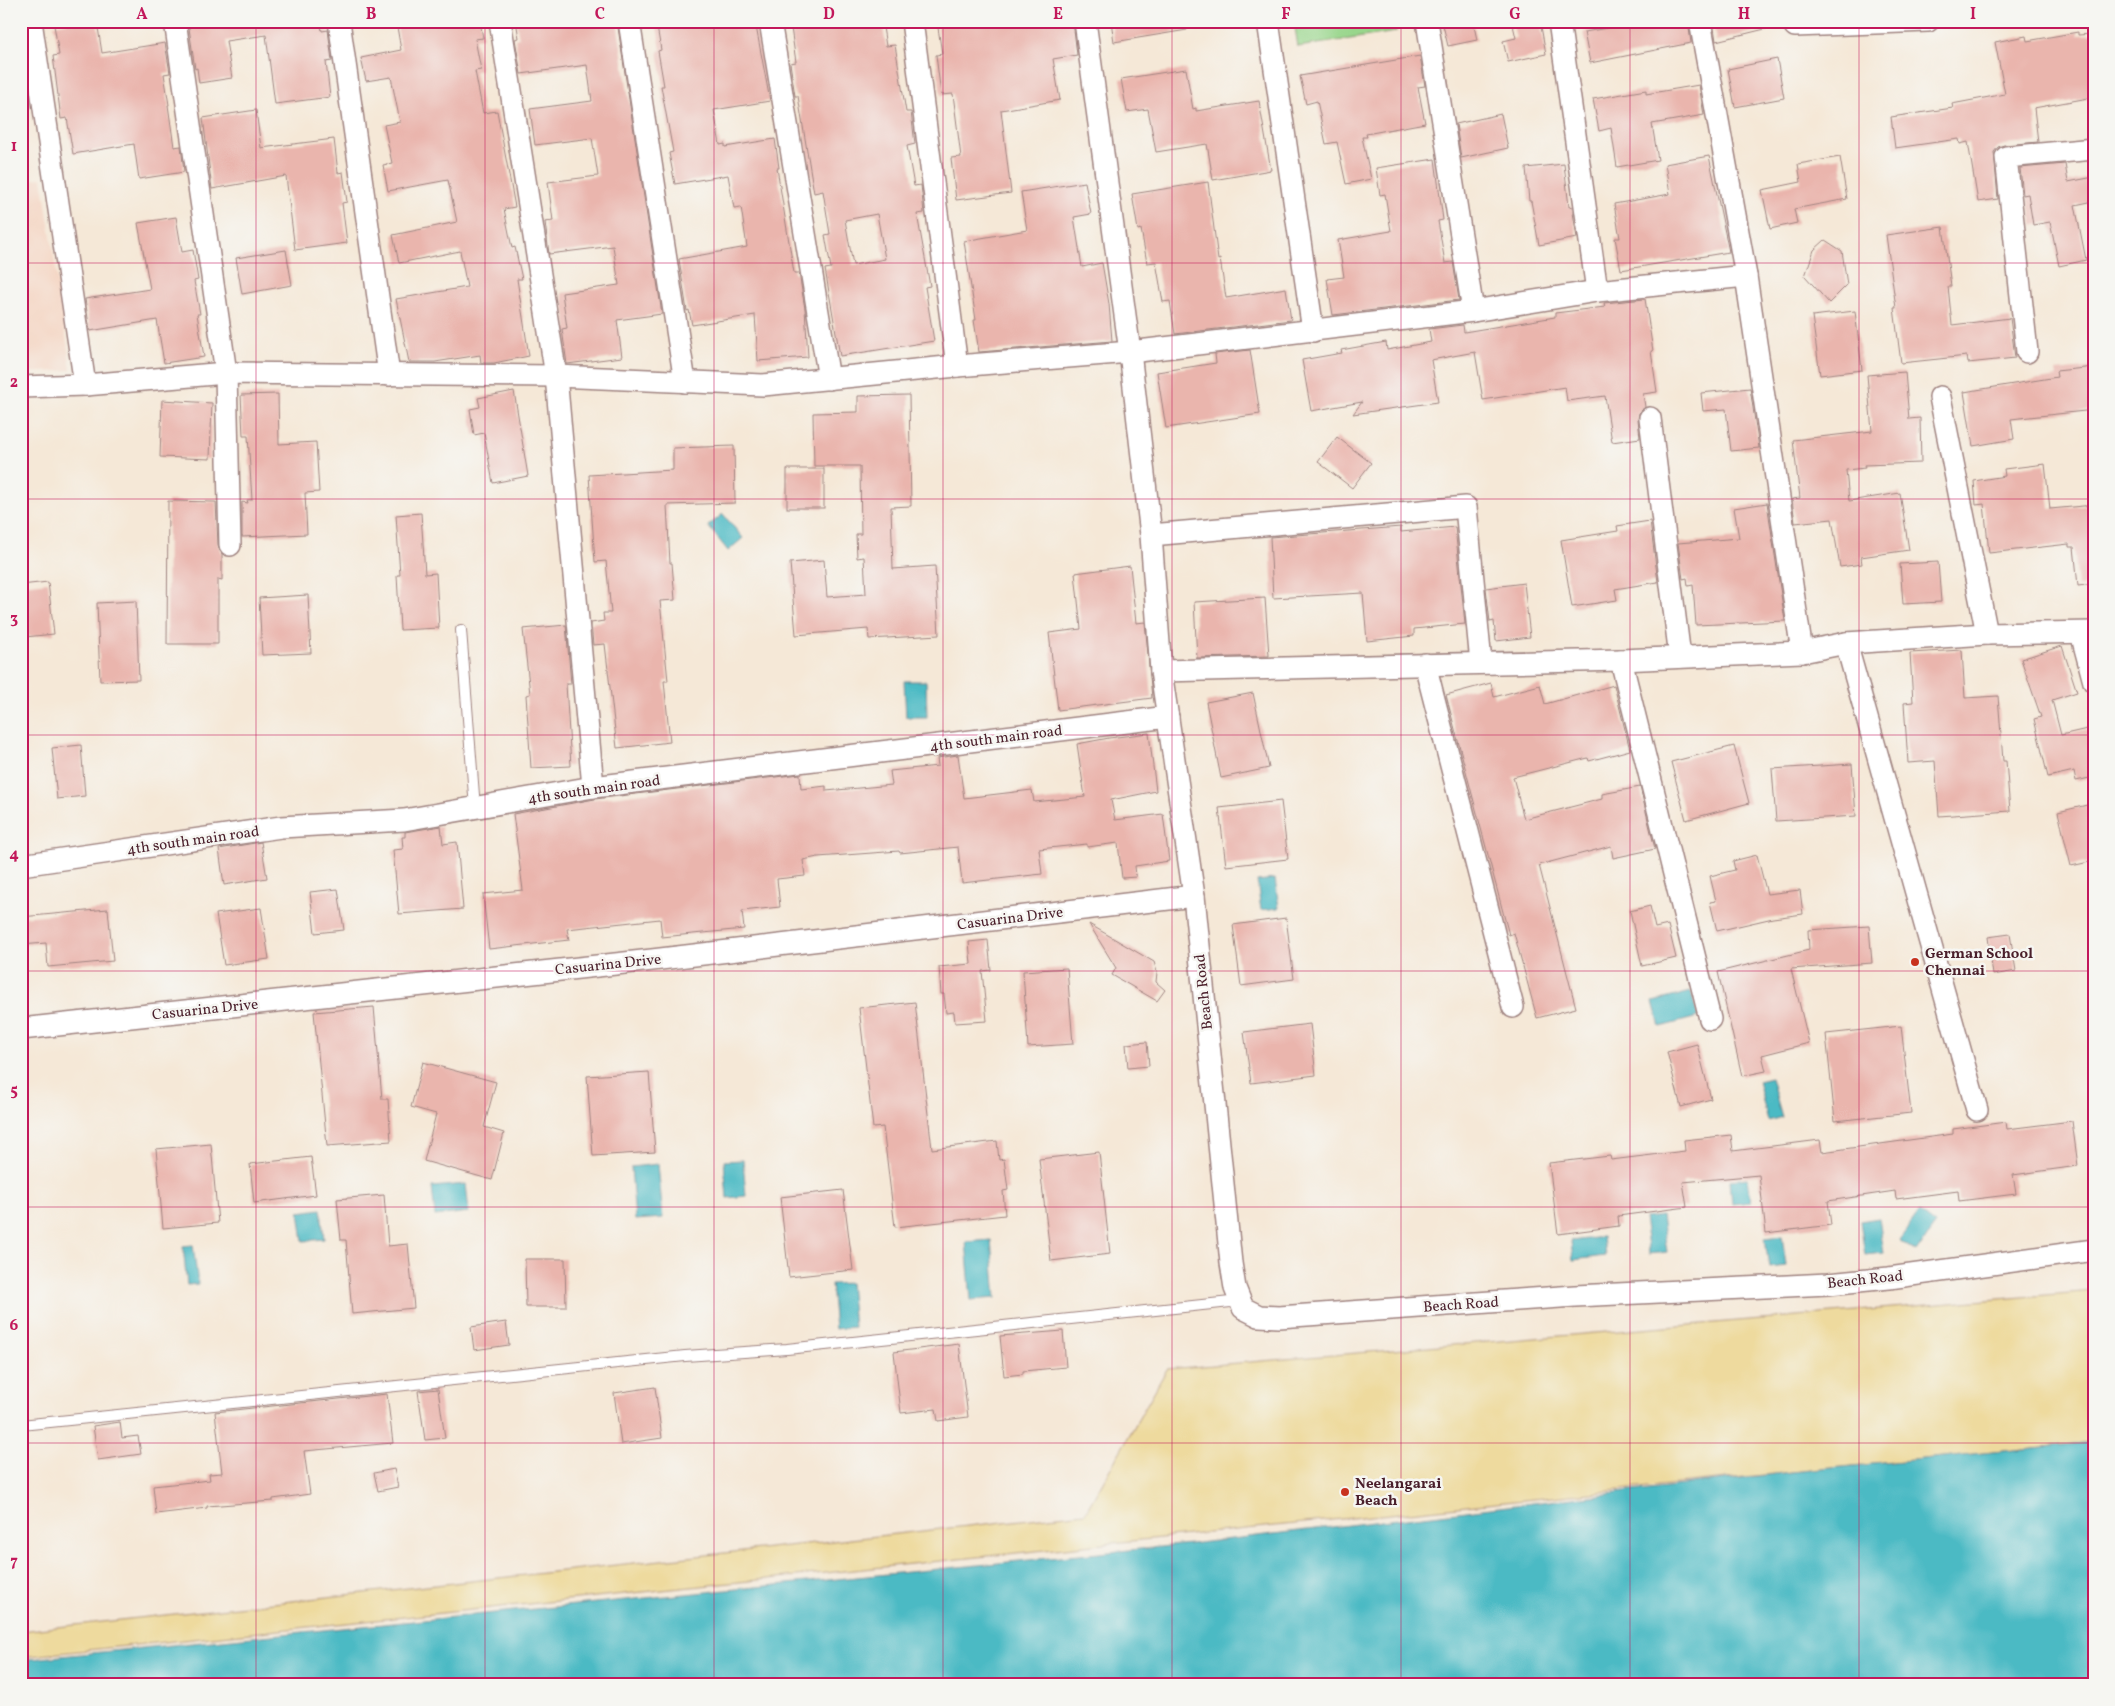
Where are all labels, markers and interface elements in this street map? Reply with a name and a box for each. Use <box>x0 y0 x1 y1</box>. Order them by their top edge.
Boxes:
text: A <box>136 4 148 26</box>
text: B <box>366 4 377 26</box>
text: C <box>595 4 605 26</box>
text: D <box>823 4 835 26</box>
text: E <box>1053 4 1063 26</box>
text: F <box>1281 4 1291 26</box>
text: G <box>1509 4 1521 26</box>
text: H <box>1738 4 1750 26</box>
text: I <box>1970 4 1976 26</box>
text: 1 <box>11 136 17 158</box>
text: 2 <box>10 372 18 394</box>
text: 3 <box>10 608 18 630</box>
street label: 4th south main road <box>929 721 1064 758</box>
street label: 4th south main road <box>527 771 662 810</box>
street label: 4th south main road <box>126 822 261 861</box>
text: 4 <box>9 844 19 866</box>
street label: Casuarina Drive <box>956 903 1064 936</box>
place label: German School Chennai <box>1925 944 2033 982</box>
street label: Casuarina Drive <box>554 949 662 981</box>
street label: Beach Road <box>1190 953 1219 1031</box>
marker: German School Chennai <box>1909 956 1921 968</box>
street label: Casuarina Drive <box>151 994 259 1026</box>
text: 5 <box>10 1080 18 1102</box>
street label: Beach Road <box>1826 1266 1904 1295</box>
street label: Beach Road <box>1422 1292 1500 1319</box>
text: 6 <box>10 1315 19 1337</box>
place label: Neelangarai Beach <box>1355 1474 1441 1512</box>
marker: Neelangarai Beach <box>1339 1486 1351 1498</box>
text: 7 <box>10 1551 18 1573</box>

